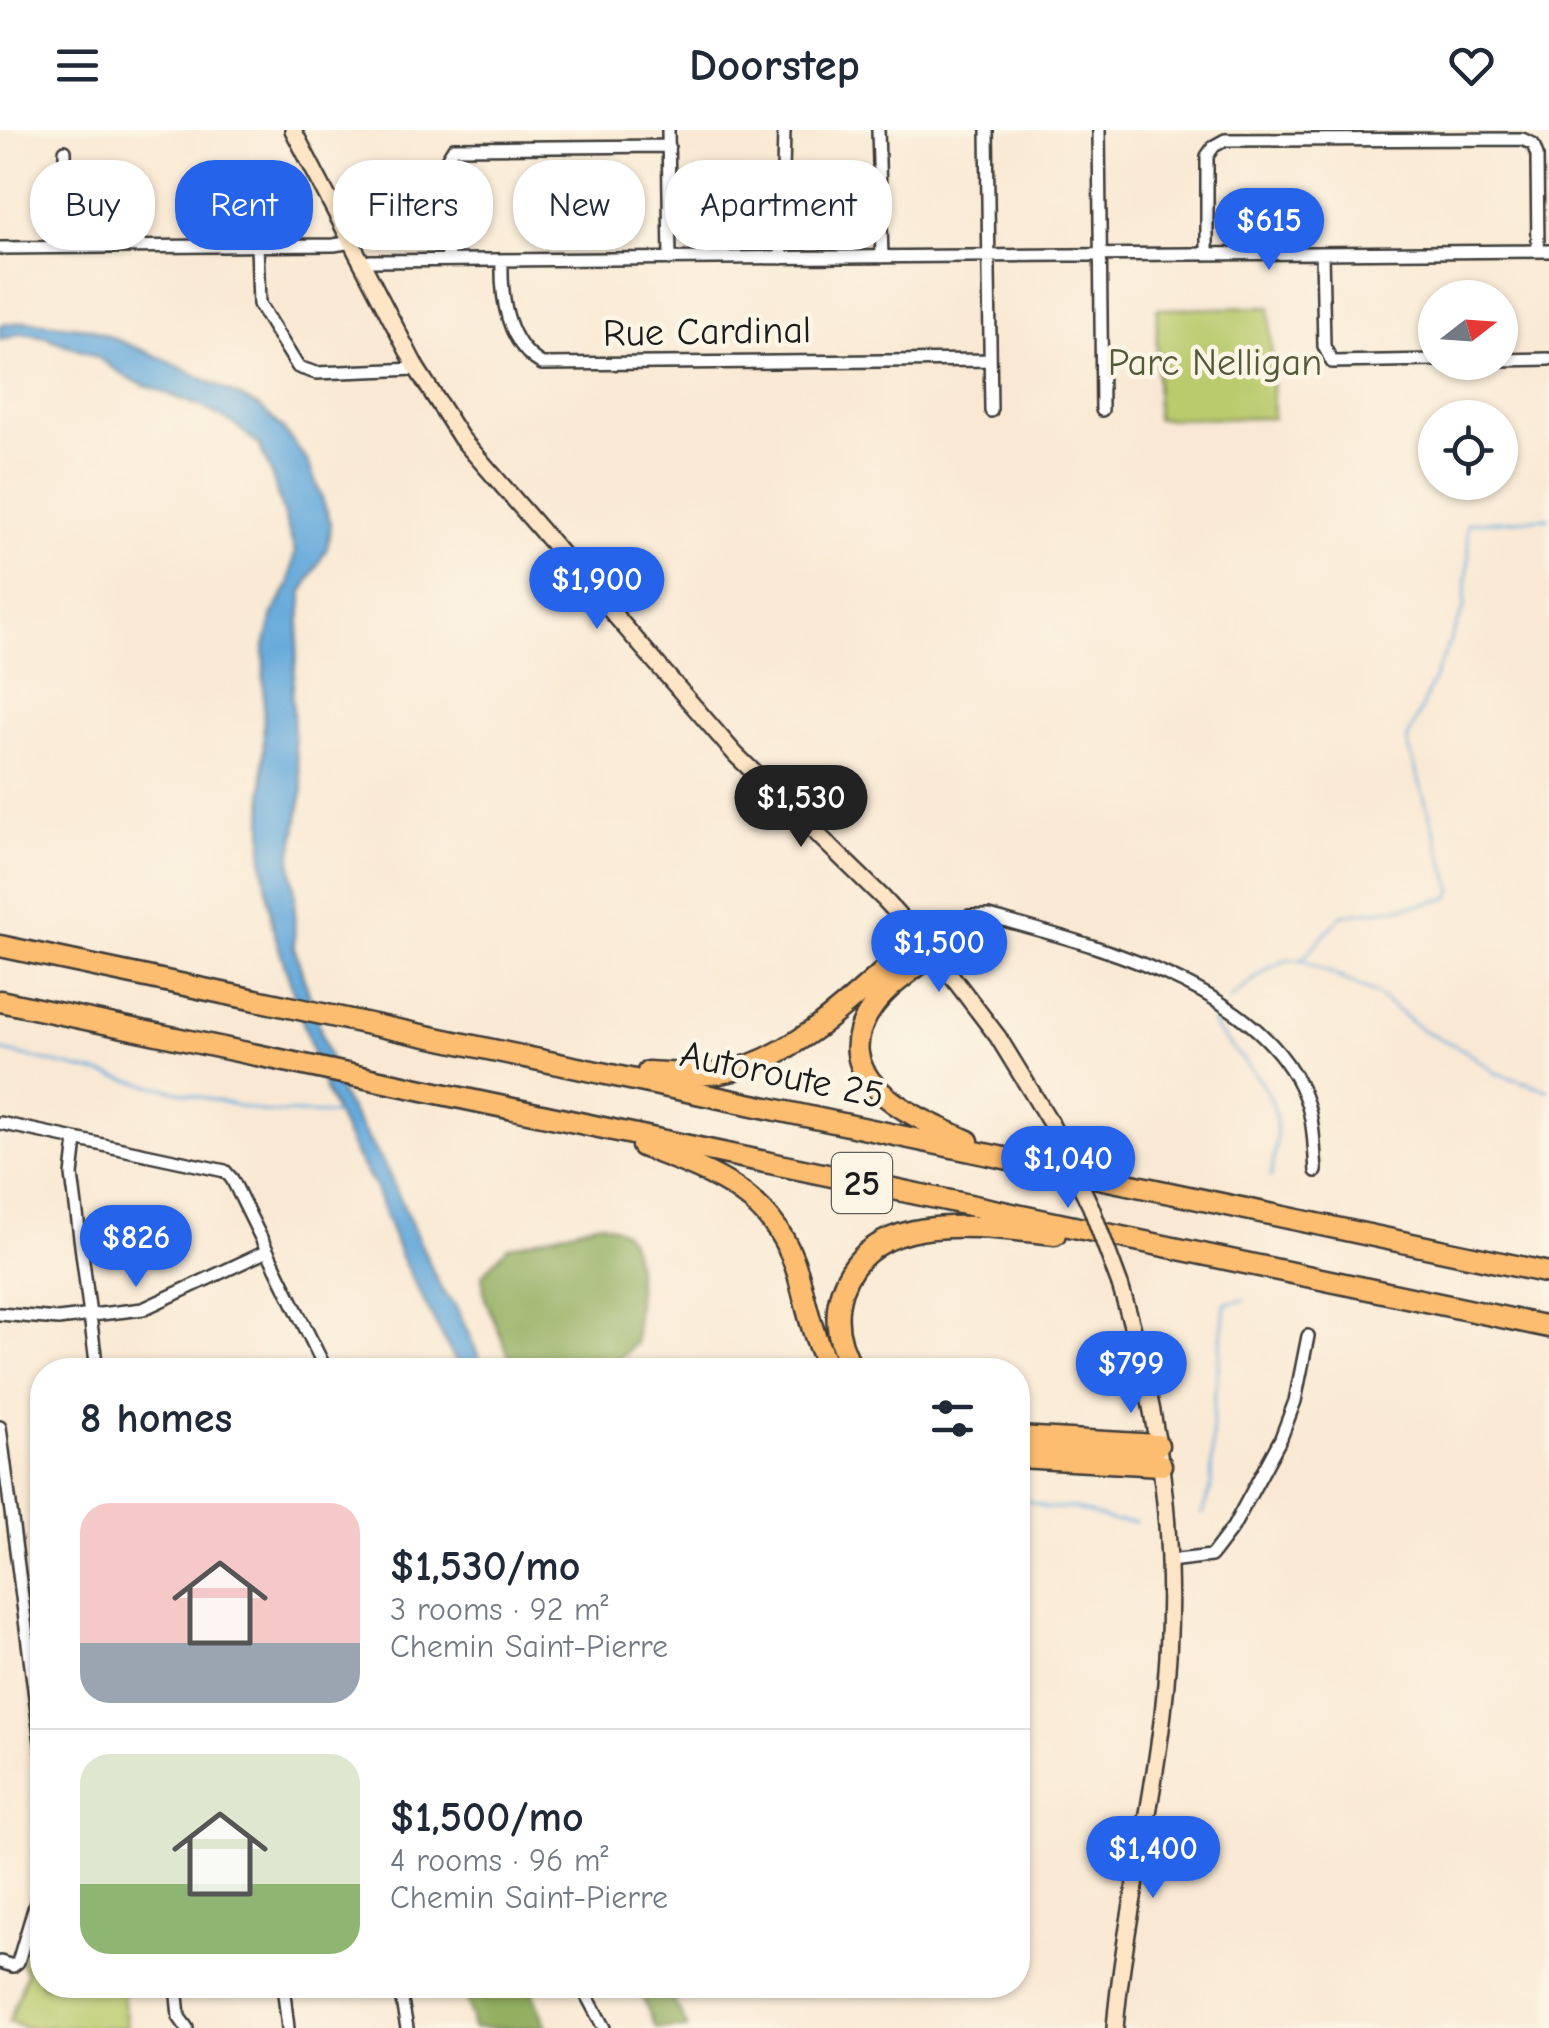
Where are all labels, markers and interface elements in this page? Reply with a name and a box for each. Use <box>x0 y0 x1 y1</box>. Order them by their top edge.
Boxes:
icon: menu <box>50 38 105 93</box>
icon: heart <box>1444 38 1499 93</box>
text: Doorstep <box>689 39 860 91</box>
chip: Buy <box>30 160 155 250</box>
chip: Rent <box>175 160 313 250</box>
chip: Filters <box>333 160 493 250</box>
chip: New <box>513 160 645 250</box>
chip: Apartment <box>665 160 892 250</box>
pin: $615 <box>1210 188 1328 273</box>
text: $615 <box>1236 202 1302 239</box>
north arrow <box>1418 280 1518 380</box>
map controls <box>1418 280 1518 500</box>
street label: Rue Cardinal <box>602 308 812 356</box>
park label: Parc Nelligan <box>1108 341 1322 385</box>
button: locate <box>1418 400 1518 500</box>
pin: $1,900 <box>516 547 678 632</box>
text: $1,900 <box>551 561 643 598</box>
pin: $1,530 <box>720 765 882 850</box>
text: $1,530 <box>756 779 846 816</box>
pin: $1,500 <box>858 910 1020 995</box>
text: $1,500 <box>893 924 985 961</box>
street label: Autoroute 25 <box>676 1032 888 1118</box>
pin: $1,040 <box>987 1126 1149 1211</box>
text: $1,040 <box>1023 1140 1113 1177</box>
road number: 25 <box>832 1153 892 1213</box>
pin: $826 <box>77 1205 195 1290</box>
text: $826 <box>102 1219 170 1256</box>
pin: $799 <box>1072 1331 1190 1416</box>
text: $799 <box>1098 1345 1164 1382</box>
icon: filters <box>925 1391 980 1446</box>
text: 8 homes <box>80 1394 232 1443</box>
text: $1,530/mo <box>390 1542 580 1591</box>
icon: home <box>160 1543 280 1663</box>
text: 3 rooms · 92 m² <box>390 1591 609 1628</box>
text: Chemin Saint-Pierre <box>390 1628 668 1665</box>
text: $1,500/mo <box>390 1793 584 1842</box>
icon: home <box>160 1794 280 1914</box>
pin: $1,400 <box>1072 1816 1234 1901</box>
text: $1,400 <box>1108 1830 1198 1867</box>
text: 4 rooms · 96 m² <box>390 1842 608 1879</box>
text: Chemin Saint-Pierre <box>390 1879 668 1916</box>

